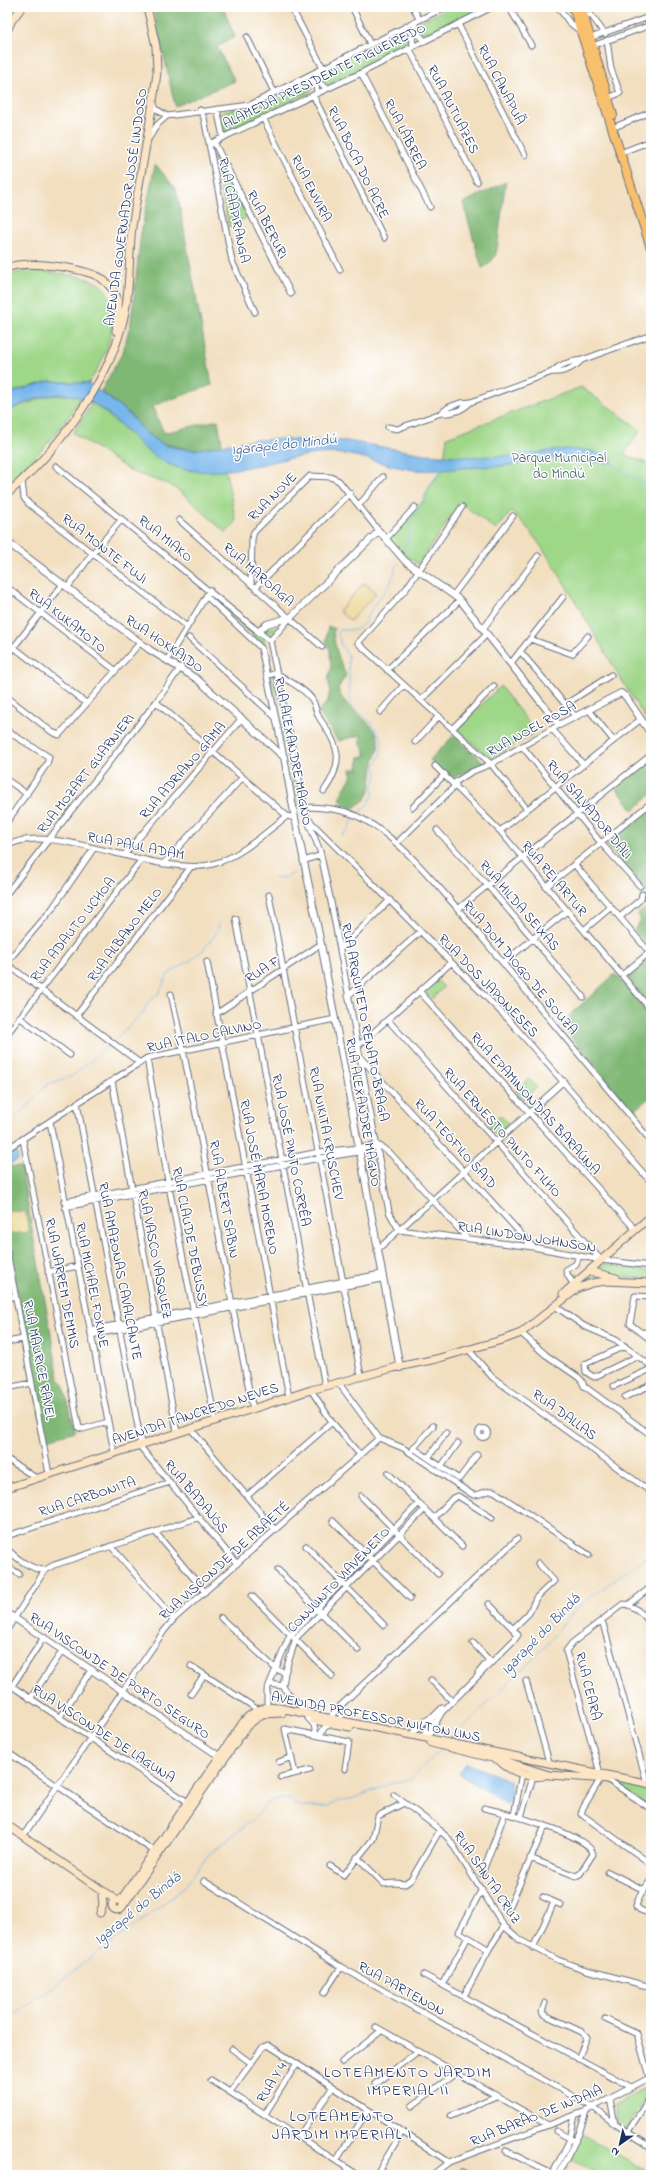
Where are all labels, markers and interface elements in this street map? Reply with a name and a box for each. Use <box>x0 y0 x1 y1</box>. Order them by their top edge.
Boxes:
street label: ALAMEDA PRESIDENTE FIGUEIREDO <box>220 18 430 135</box>
street label: RUA CANAPUÃ <box>472 41 530 128</box>
street label: RUA AUTUAZES <box>421 62 484 158</box>
street label: AVENIDA GOVERNADOR JOSÉ LINDOSO <box>99 87 154 327</box>
street label: RUA LÁBREA <box>378 95 432 174</box>
street label: RUA BOCA DO ACRE <box>321 103 394 222</box>
street label: RUA ENVIRA <box>285 151 337 226</box>
street label: RUA CAAPIRANGA <box>212 156 255 265</box>
street label: RUA BERURI <box>240 187 293 263</box>
water label: Igarapé do Mindú <box>230 428 338 462</box>
park label: Parque Municipal do Mindú <box>512 448 606 485</box>
street label: RUA NOVE <box>244 468 303 527</box>
street label: RUA MONTE FUJI <box>57 509 151 589</box>
street label: RUA MIAKO <box>133 511 197 568</box>
street label: RUA MAROAGA <box>218 538 298 612</box>
street label: RUA KUKAMOTO <box>23 584 111 659</box>
street label: RUA HOKKAIDO <box>121 610 208 678</box>
street label: RUA ALEXANDRE MAGNO <box>268 675 317 827</box>
street label: RUA NOEL ROSA <box>483 696 580 763</box>
street label: RUA MOZART GUARNIERI <box>32 709 140 839</box>
street label: RUA ADRIANO GAMA <box>135 718 231 824</box>
street label: RUA SALVADOR DALI <box>541 756 637 864</box>
street label: RUA PAUL ADAM <box>86 827 186 866</box>
street label: RUA REI ARTUR <box>516 837 592 921</box>
street label: RUA HILDA SEIXAS <box>473 856 564 956</box>
street label: RUA ADAUTO UCHOA <box>25 873 121 987</box>
street label: RUA ALBANO MELO <box>82 883 168 987</box>
street label: RUA DOM DIOGO DE SOUZA <box>457 896 582 1040</box>
street label: RUA ARQUITETO RENATO BRAGA <box>335 921 394 1123</box>
street label: RUA DOS JAPONESES <box>433 929 543 1043</box>
street label: RUA F <box>241 951 284 989</box>
street label: RUA ÍTALO CALVINO <box>145 1014 263 1059</box>
street label: RUA EPAMINONDAS BARAÚNA <box>465 1028 605 1180</box>
street label: RUA ALEXANDRE MAGNO <box>339 1036 386 1188</box>
street label: RUA ERNESTO PINTO FILHO <box>438 1063 566 1203</box>
street label: RUA NIKITA KRUSCHEV <box>302 1065 349 1202</box>
street label: RUA JOSÉ PINTO CORRÊA <box>265 1072 316 1228</box>
street label: RUA TEÓFILO SAID <box>408 1094 501 1194</box>
street label: RUA JOSÉ MARIA MORENO <box>233 1098 284 1257</box>
street label: RUA ALBERT SABIN <box>203 1139 244 1260</box>
street label: RUA CLAUDE DEBUSSY <box>166 1165 214 1310</box>
street label: RUA AMAZONAS CAVALCANTE <box>92 1181 147 1362</box>
street label: RUA VASCO VASQUEZ <box>132 1188 177 1321</box>
street label: RUA WARREM DEMMIS <box>39 1216 84 1350</box>
street label: RUA LINDON JOHNSON <box>456 1216 598 1259</box>
street label: RUA MICHAEL FOKINE <box>69 1221 114 1350</box>
street label: RUA MAURICE RAVEL <box>17 1298 61 1423</box>
street label: AVENIDA TANCREDO NEVES <box>110 1378 281 1451</box>
street label: RUA DALLAS <box>527 1385 601 1446</box>
street label: RUA BADAJÓS <box>159 1455 233 1538</box>
street label: RUA CARBONITA <box>36 1472 139 1523</box>
street label: RUA VISCONDE DE ABAETÉ <box>155 1497 295 1626</box>
street label: CONJUNTO VIAVENETO <box>283 1522 395 1638</box>
water label: Igarapé do Bindá <box>496 1588 587 1681</box>
street label: RUA VISCONDE DE PORTO SEGURO <box>24 1608 214 1745</box>
street label: RUA CEARÁ <box>569 1650 607 1723</box>
street label: RUA VISCONDE DE LAGUNA <box>27 1680 179 1789</box>
street label: AVENIDA PROFESSOR NILTON LINS <box>269 1687 482 1748</box>
street label: RUA SANTA CRUZ <box>448 1827 526 1929</box>
water label: Igarapé do Bindá <box>90 1866 187 1951</box>
street label: RUA PARTENON <box>354 1957 449 2022</box>
street label: RUA Y 4 <box>252 2058 293 2107</box>
district label: LOTEAMENTO JARDIM IMPERIAL II <box>324 2061 492 2103</box>
street label: RUA BARÃO DE INDAIÁ <box>467 2079 606 2153</box>
district label: LOTEAMENTO JARDIM IMPERIAL I <box>272 2105 412 2147</box>
north arrow <box>600 2124 640 2164</box>
text: N <box>607 2143 623 2160</box>

